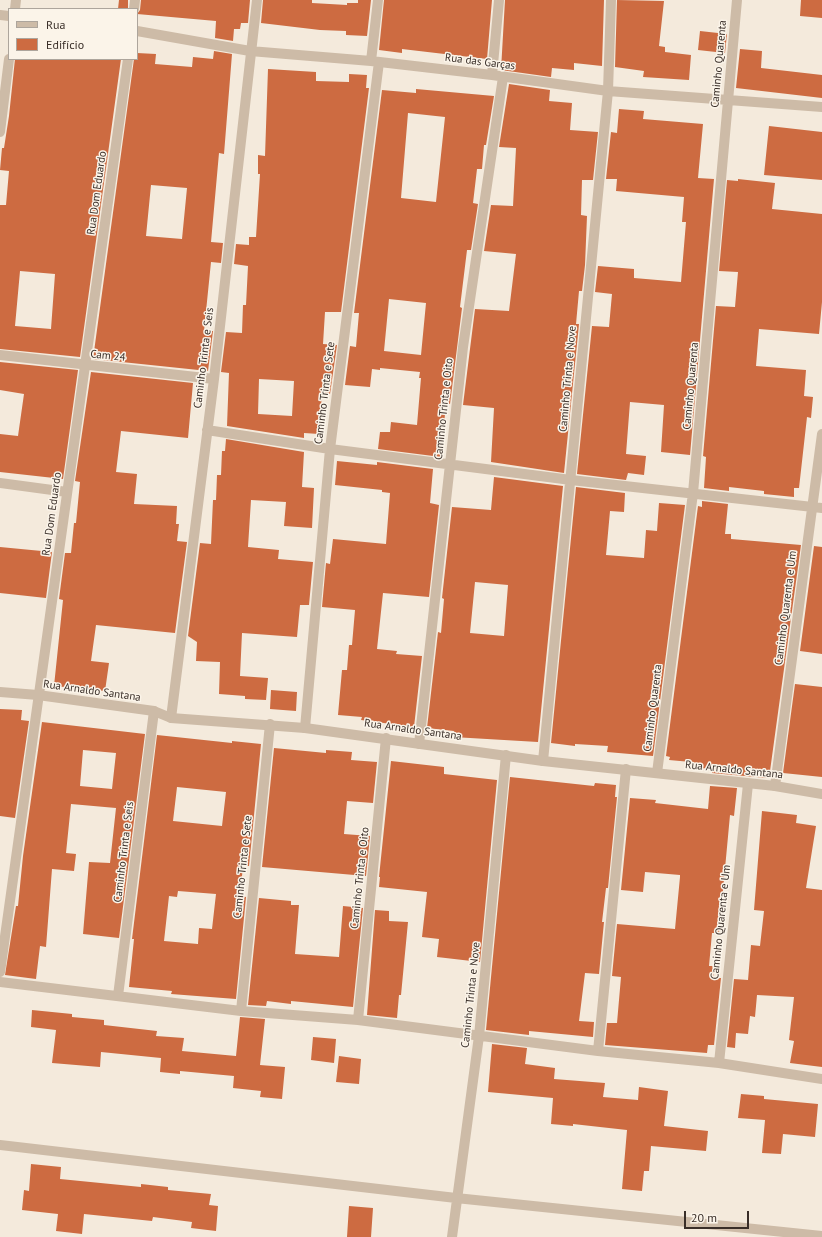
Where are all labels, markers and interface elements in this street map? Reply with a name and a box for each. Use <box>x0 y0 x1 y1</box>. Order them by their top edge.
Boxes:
legend <box>8 8 138 60</box>
text: Rua <box>46 17 65 32</box>
street label: Caminho Quarenta <box>709 20 729 108</box>
text: Edifício <box>46 37 84 52</box>
street label: Rua das Garças <box>444 51 516 73</box>
street label: Rua Dom Eduardo <box>85 150 109 236</box>
street label: Caminho Trinta e Seis <box>191 307 217 409</box>
street label: Caminho Trinta e Nove <box>557 325 579 433</box>
street label: Caminho Trinta e Sete <box>312 341 338 445</box>
street label: Caminho Quarenta <box>681 342 701 430</box>
street label: Cam 24 <box>90 348 126 364</box>
street label: Caminho Trinta e Oito <box>432 357 456 461</box>
street label: Rua Dom Eduardo <box>40 471 64 557</box>
street label: Caminho Quarenta e Um <box>772 550 800 666</box>
street label: Caminho Quarenta <box>641 664 665 752</box>
street label: Rua Arnaldo Santana <box>42 678 142 704</box>
street label: Rua Arnaldo Santana <box>363 717 463 743</box>
street label: Rua Arnaldo Santana <box>684 758 784 782</box>
street label: Caminho Trinta e Seis <box>111 801 137 903</box>
street label: Caminho Trinta e Sete <box>231 815 255 919</box>
street label: Caminho Trinta e Oito <box>348 826 372 930</box>
street label: Caminho Quarenta e Um <box>708 864 734 980</box>
street label: Caminho Trinta e Nove <box>459 941 483 1049</box>
scale bar <box>686 1203 751 1229</box>
text: 20 m <box>691 1210 717 1225</box>

